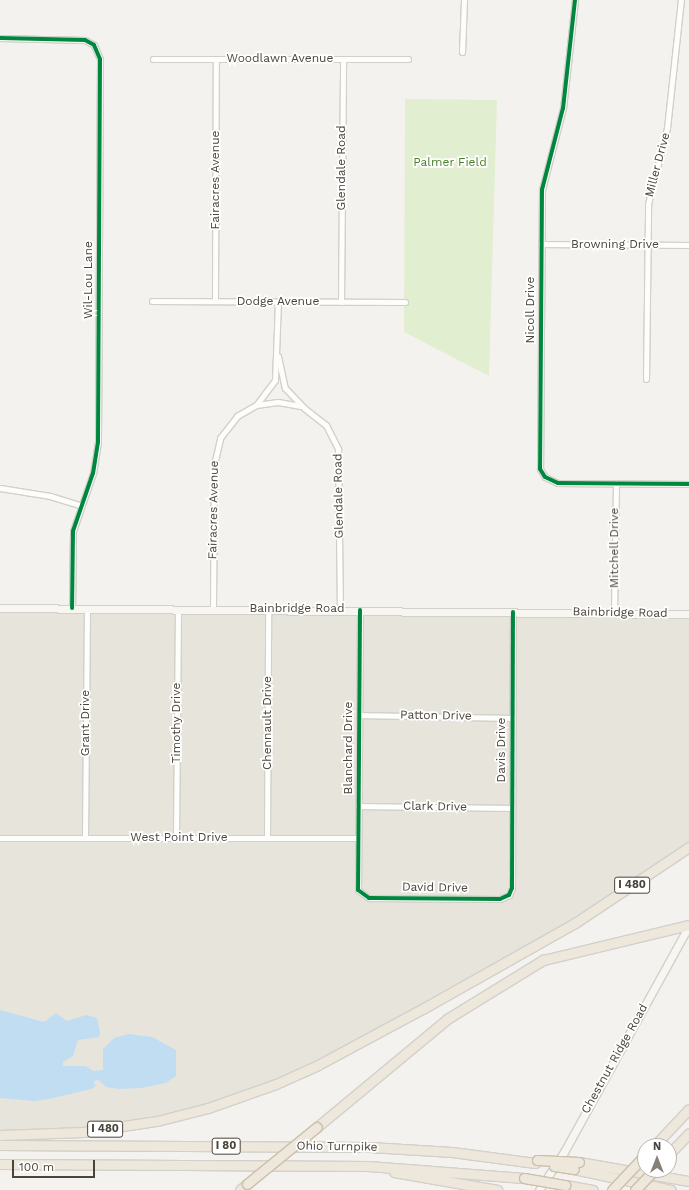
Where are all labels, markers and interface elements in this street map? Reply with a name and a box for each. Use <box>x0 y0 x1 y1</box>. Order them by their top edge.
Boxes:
street label: Woodlawn Avenue <box>226 52 334 66</box>
street label: Glendale Road <box>335 125 349 211</box>
street label: Fairacres Avenue <box>209 130 223 230</box>
street label: Miller Drive <box>642 131 674 199</box>
park label: Palmer Field <box>413 156 487 170</box>
street label: Browning Drive <box>571 238 659 252</box>
street label: Wil-Lou Lane <box>82 241 96 319</box>
street label: Nicoll Drive <box>524 276 538 344</box>
street label: Dodge Avenue <box>236 295 320 309</box>
street label: Glendale Road <box>331 453 347 539</box>
street label: Fairacres Avenue <box>206 460 222 560</box>
street label: Mitchell Drive <box>608 508 622 588</box>
street label: Bainbridge Road <box>249 602 345 616</box>
street label: Bainbridge Road <box>572 605 668 621</box>
street label: Chennault Drive <box>261 676 275 770</box>
street label: Timothy Drive <box>170 682 184 764</box>
street label: Grant Drive <box>79 690 93 756</box>
street label: Blanchard Drive <box>342 702 356 794</box>
street label: Patton Drive <box>400 708 472 724</box>
street label: Davis Drive <box>495 718 509 782</box>
street label: Clark Drive <box>403 799 467 815</box>
street label: West Point Drive <box>130 831 228 845</box>
road number: I 480 <box>614 876 650 894</box>
street label: David Drive <box>402 880 468 896</box>
street label: Chestnut Ridge Road <box>579 1002 651 1116</box>
road number: I 480 <box>87 1120 123 1138</box>
road number: I 80 <box>211 1137 241 1155</box>
north arrow <box>637 1138 677 1178</box>
street label: Ohio Turnpike <box>296 1139 378 1155</box>
text: N <box>653 1140 661 1153</box>
scale bar <box>14 1152 97 1178</box>
text: 100 m <box>19 1160 54 1174</box>

